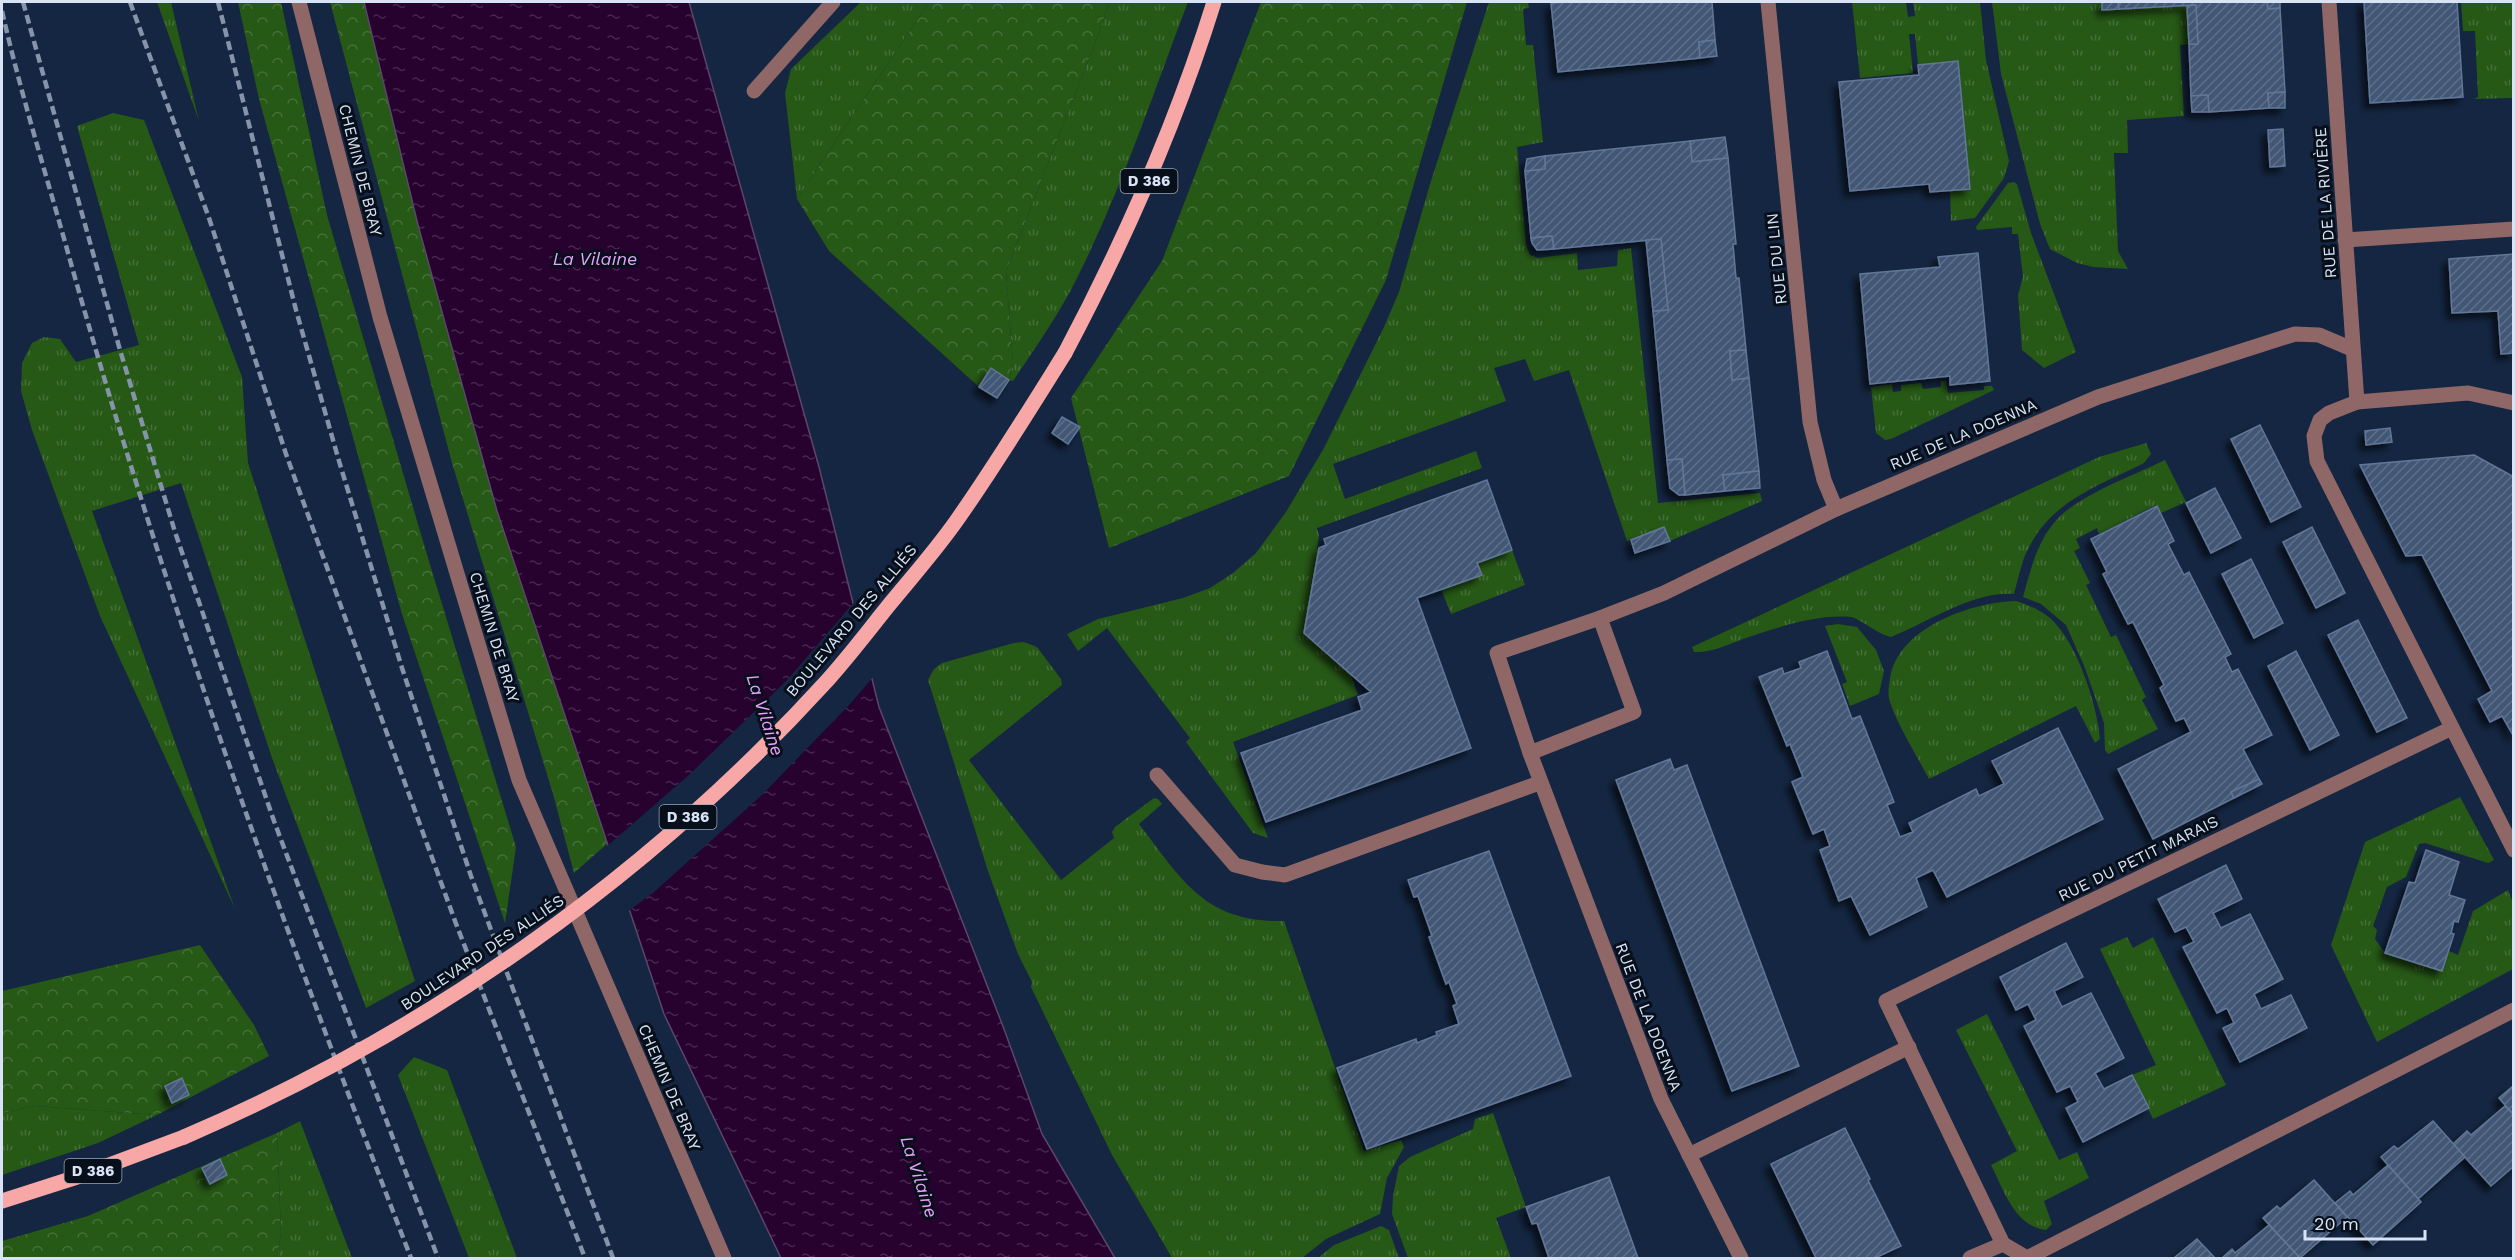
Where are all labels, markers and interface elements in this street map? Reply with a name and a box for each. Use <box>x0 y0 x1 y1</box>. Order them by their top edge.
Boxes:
street label: CHEMIN DE BRAY <box>335 102 386 238</box>
street label: RUE DE LA RIVIÈRE <box>2311 127 2340 279</box>
road number: D 386 <box>1120 169 1178 193</box>
street label: RUE DU LIN <box>1762 212 1791 306</box>
water label: La Vilaine <box>553 248 637 269</box>
street label: RUE DE LA DOENNA <box>1887 395 2040 474</box>
street label: BOULEVARD DES ALLIÉS <box>782 540 921 700</box>
street label: CHEMIN DE BRAY <box>466 570 523 705</box>
water label: La Vilaine <box>742 671 789 758</box>
road number: D 386 <box>660 805 716 829</box>
street label: RUE DU PETIT MARAIS <box>2055 811 2221 905</box>
street label: BOULEVARD DES ALLIÉS <box>397 891 568 1014</box>
street label: RUE DE LA DOENNA <box>1611 940 1686 1095</box>
street label: CHEMIN DE BRAY <box>634 1021 705 1153</box>
water label: La Vilaine <box>896 1133 943 1220</box>
road number: D 386 <box>64 1159 122 1183</box>
scale bar <box>2305 1203 2425 1241</box>
text: 20 m <box>2314 1213 2359 1234</box>

